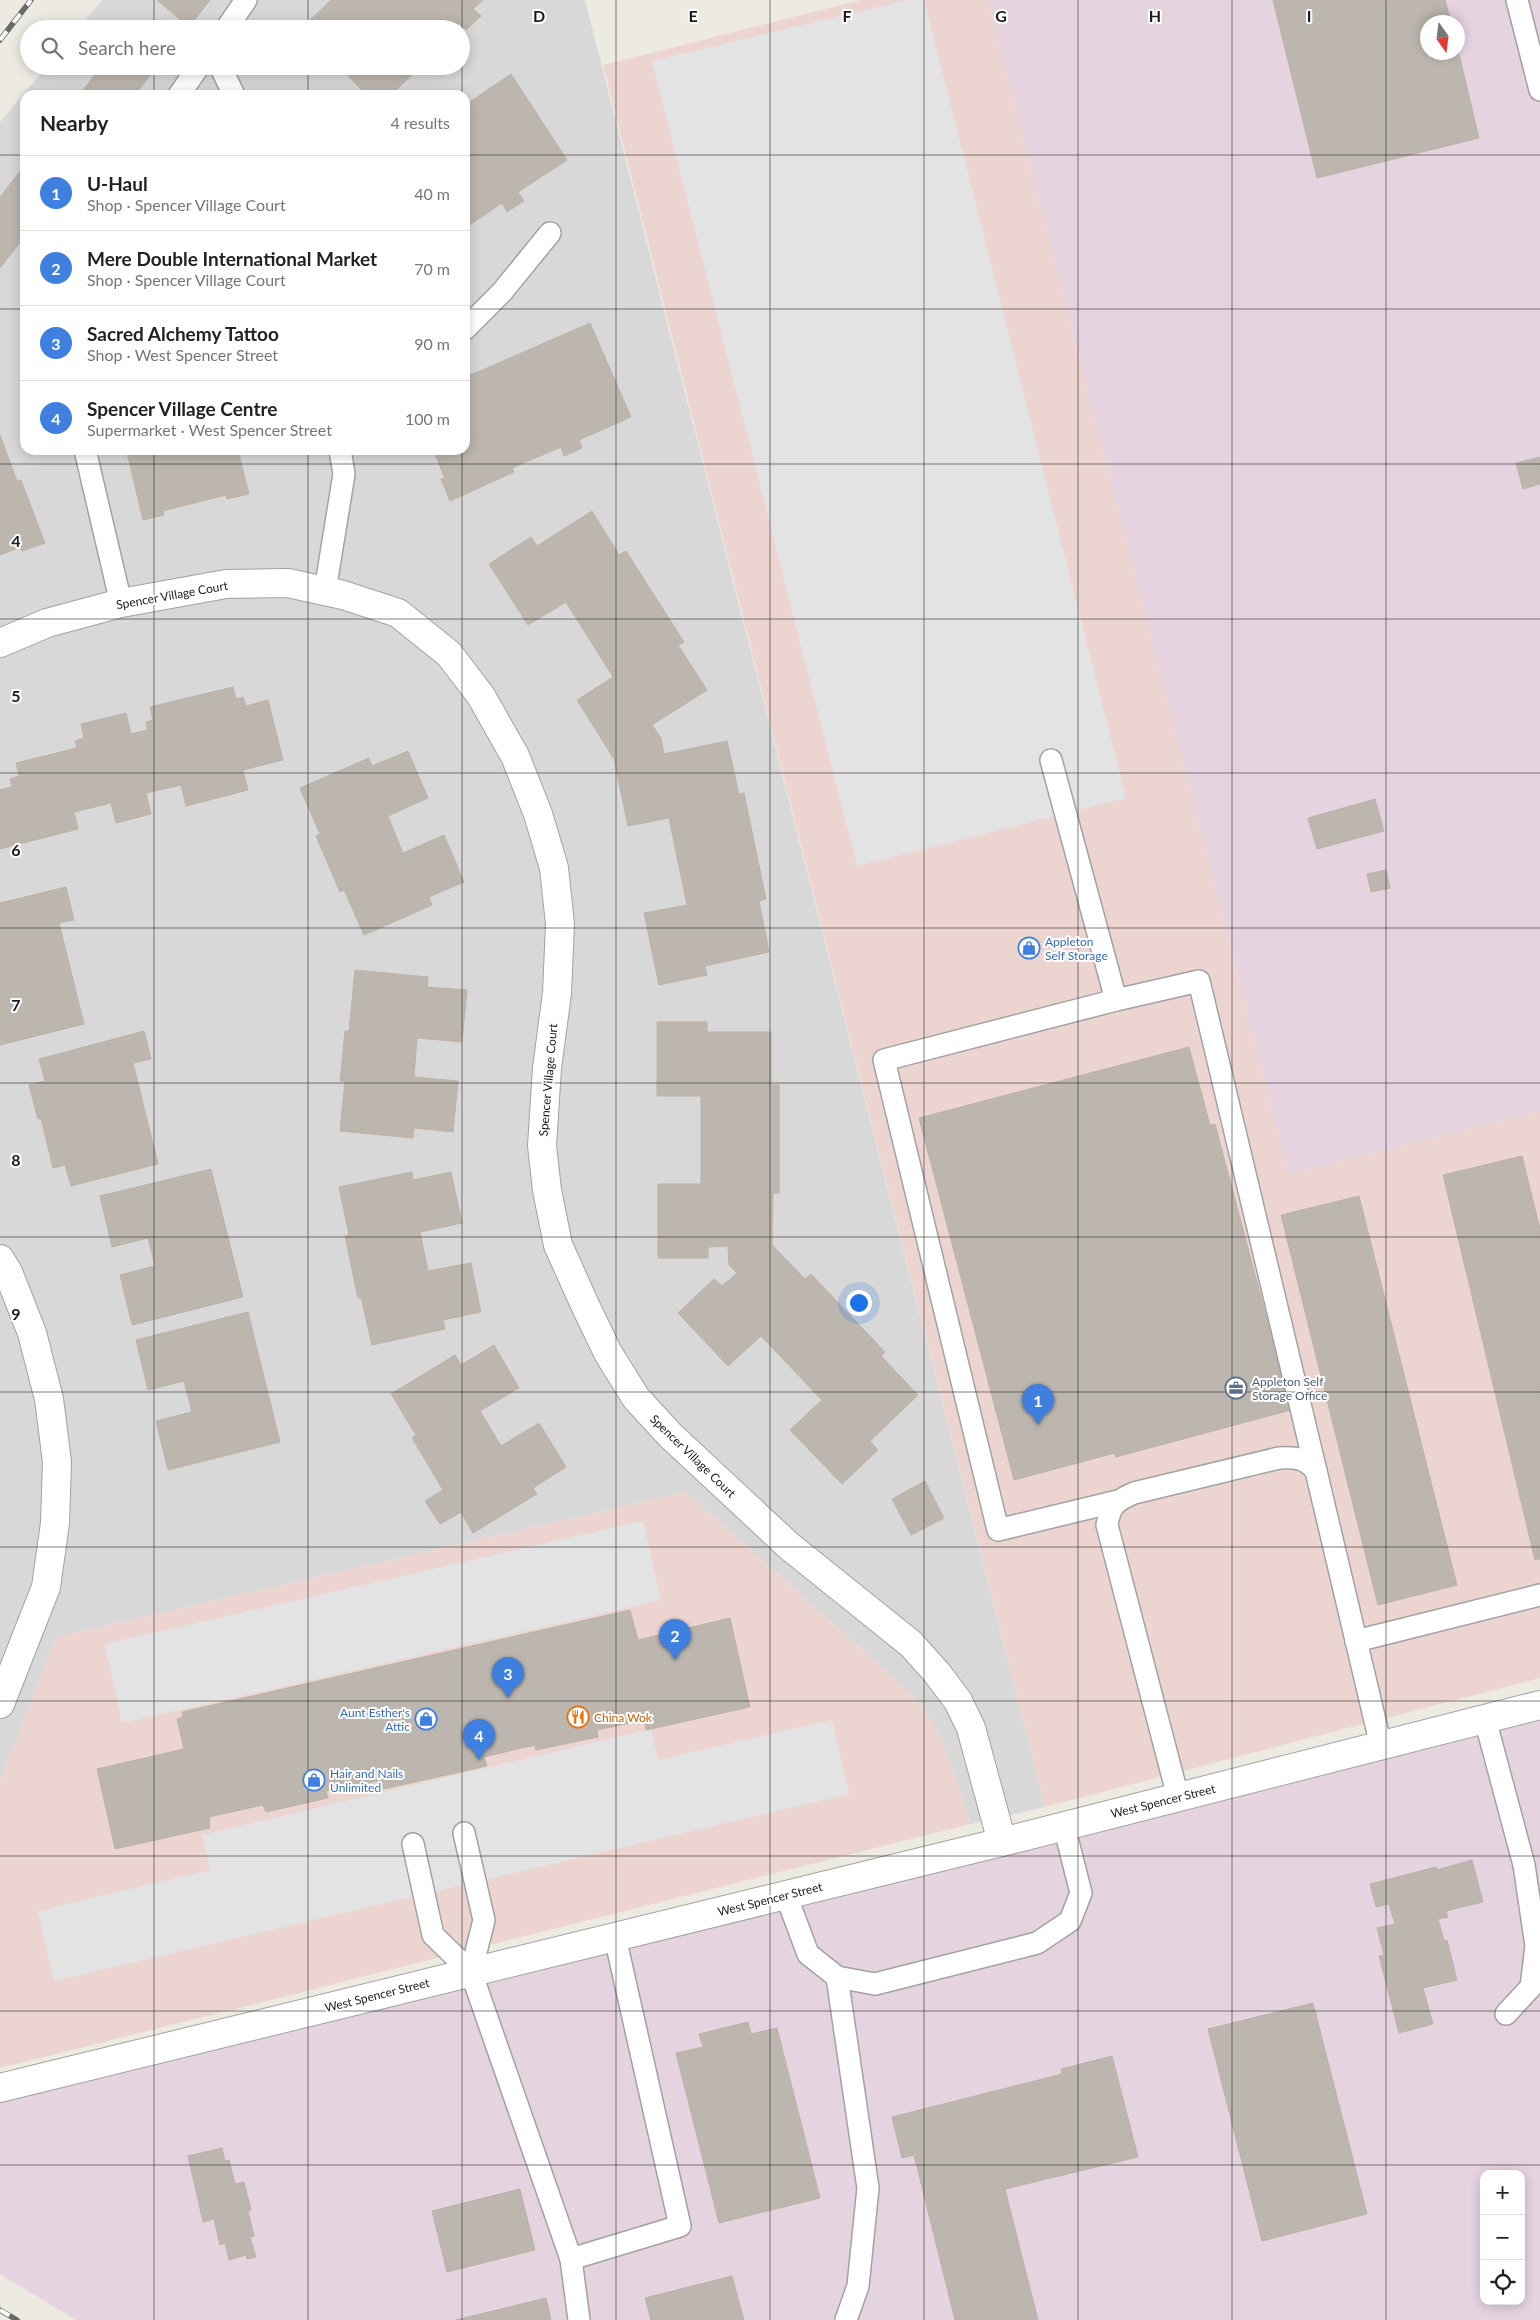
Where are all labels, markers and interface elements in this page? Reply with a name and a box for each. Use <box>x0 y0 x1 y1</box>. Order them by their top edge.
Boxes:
text: D <box>533 6 545 25</box>
text: E <box>688 6 698 25</box>
text: F <box>842 6 852 25</box>
text: G <box>995 6 1007 25</box>
text: H <box>1149 6 1161 25</box>
text: I <box>1307 6 1311 25</box>
north arrow <box>1420 15 1465 60</box>
search box <box>20 20 470 75</box>
icon: search <box>38 34 66 62</box>
text: Search here <box>78 36 176 59</box>
text: Nearby <box>40 110 108 135</box>
text: 4 results <box>390 113 450 132</box>
text: U-Haul <box>87 172 148 195</box>
text: 1 <box>51 184 61 203</box>
text: 40 m <box>414 184 450 203</box>
text: Shop · Spencer Village Court <box>87 195 286 214</box>
text: Mere Double International Market <box>87 247 377 270</box>
text: 2 <box>51 259 61 278</box>
text: 70 m <box>414 259 450 278</box>
text: Shop · Spencer Village Court <box>87 270 286 289</box>
text: Sacred Alchemy Tattoo <box>87 322 279 345</box>
text: 3 <box>51 334 61 353</box>
text: 90 m <box>414 334 450 353</box>
text: Shop · West Spencer Street <box>87 345 278 364</box>
text: Spencer Village Centre <box>87 397 277 420</box>
text: 4 <box>51 409 61 428</box>
text: 100 m <box>405 409 450 428</box>
text: Supermarket · West Spencer Street <box>87 420 332 439</box>
text: 4 <box>11 531 21 550</box>
street label: Spencer Village Court <box>115 578 230 612</box>
text: 5 <box>11 686 21 705</box>
text: 6 <box>11 840 21 859</box>
place label: Appleton Self Storage <box>1045 934 1108 963</box>
shop icon: Appleton Self Storage <box>1017 936 1041 960</box>
text: 7 <box>11 995 21 1014</box>
street label: Spencer Village Court <box>536 1022 560 1137</box>
text: 8 <box>11 1150 21 1169</box>
your location <box>846 1290 872 1316</box>
text: 9 <box>11 1304 21 1323</box>
place label: Appleton Self Storage Office <box>1252 1374 1327 1403</box>
office icon: Appleton Self Storage Office <box>1224 1376 1248 1400</box>
pin: 1 <box>1022 1384 1054 1425</box>
street label: Spencer Village Court <box>647 1411 739 1501</box>
pin: 2 <box>659 1619 691 1660</box>
pin: 3 <box>492 1657 524 1698</box>
place label: Aunt Esther's Attic <box>340 1705 410 1734</box>
restaurant icon: China Wok <box>566 1705 590 1729</box>
shop icon: Aunt Esther's Attic <box>414 1707 438 1731</box>
place label: China Wok <box>594 1710 653 1725</box>
pin: 4 <box>463 1719 495 1760</box>
place label: Hair and Nails Unlimited <box>330 1766 403 1795</box>
shop icon: Hair and Nails Unlimited <box>302 1768 326 1792</box>
street label: West Spencer Street <box>1109 1781 1218 1821</box>
street label: West Spencer Street <box>716 1879 825 1919</box>
street label: West Spencer Street <box>323 1975 432 2015</box>
map controls <box>1480 2170 1525 2305</box>
button: + <box>1480 2170 1525 2215</box>
button: − <box>1480 2215 1525 2260</box>
button: locate <box>1480 2260 1525 2305</box>

